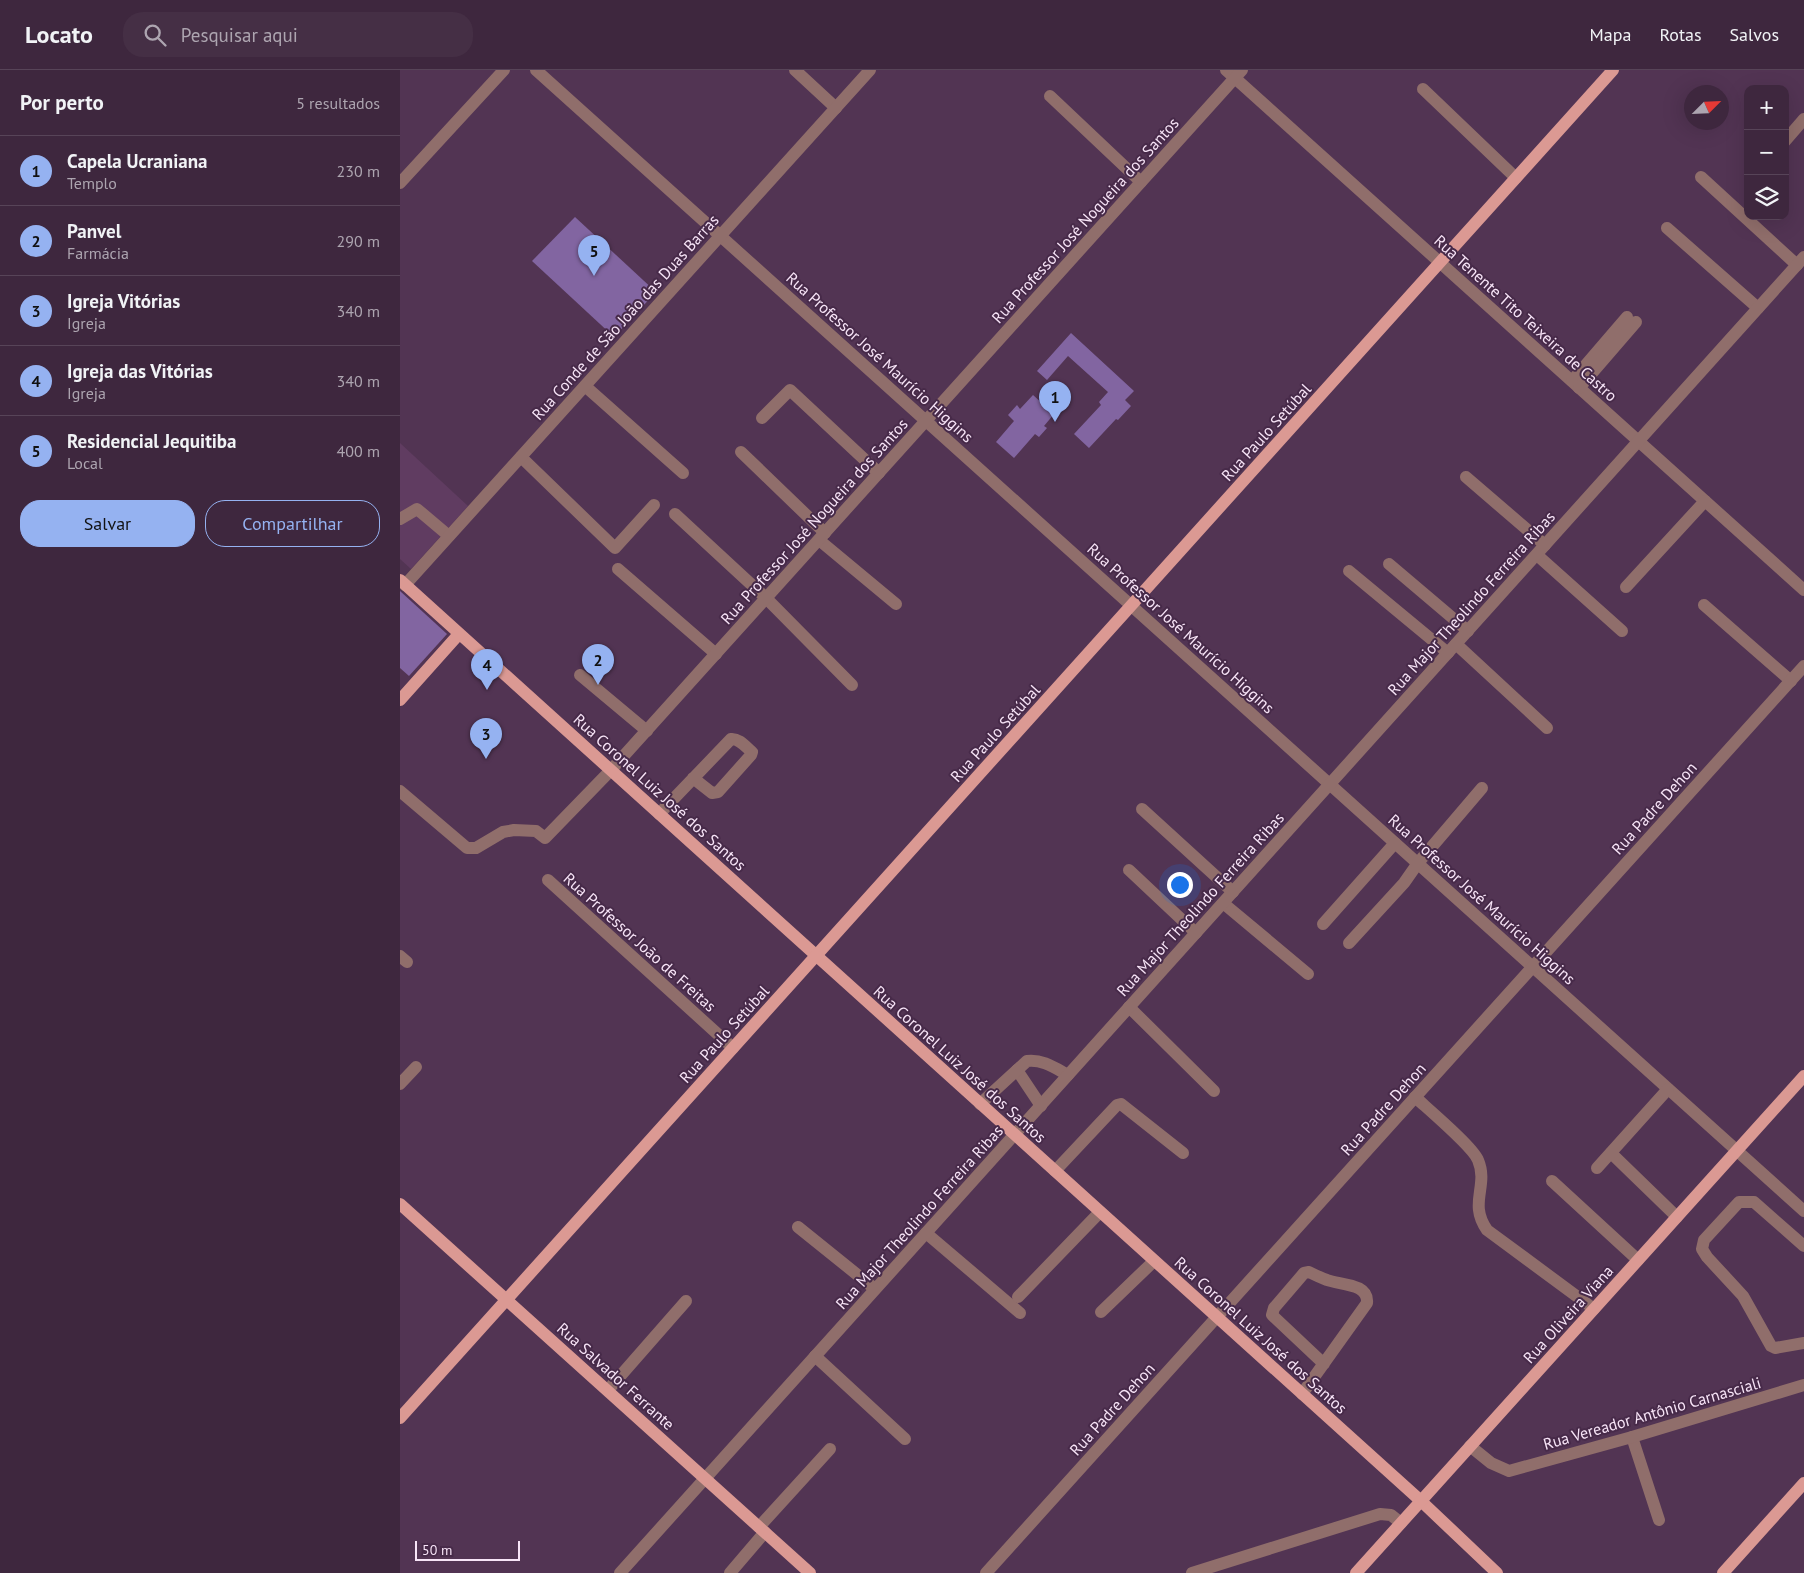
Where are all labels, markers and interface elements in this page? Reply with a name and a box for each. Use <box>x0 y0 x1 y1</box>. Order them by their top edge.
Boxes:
search box <box>123 12 473 57</box>
text: Locato <box>25 19 93 50</box>
icon: search <box>141 21 169 49</box>
text: Pesquisar aqui <box>181 23 298 47</box>
text: Mapa <box>1590 23 1631 46</box>
text: Rotas <box>1659 23 1702 46</box>
text: Salvos <box>1730 23 1779 46</box>
north arrow <box>1684 85 1729 130</box>
map controls <box>1744 85 1789 220</box>
button: + <box>1744 85 1789 130</box>
text: Por perto <box>20 89 104 116</box>
text: 5 resultados <box>296 93 380 113</box>
street label: Rua Professor José Nogueira dos Santos <box>987 113 1183 327</box>
button: − <box>1744 130 1789 175</box>
text: Capela Ucraniana <box>67 149 207 173</box>
text: 1 <box>31 161 41 181</box>
text: 230 m <box>337 161 380 181</box>
text: Templo <box>67 173 117 193</box>
button: layers <box>1744 175 1789 220</box>
street label: Rua Conde de São João das Duas Barras <box>527 210 723 424</box>
text: Panvel <box>67 219 121 243</box>
street label: Rua Tenente Tito Teixeira de Castro <box>1430 230 1622 406</box>
text: 2 <box>31 231 41 251</box>
text: 290 m <box>337 231 380 251</box>
pin: 5 <box>578 235 610 276</box>
text: Farmácia <box>67 243 129 263</box>
street label: Rua Professor José Maurício Higgins <box>782 268 978 447</box>
text: Igreja Vitórias <box>67 289 180 313</box>
text: 3 <box>31 301 41 321</box>
text: 340 m <box>337 301 380 321</box>
text: Igreja <box>67 313 106 333</box>
text: Igreja das Vitórias <box>67 359 213 383</box>
text: 4 <box>31 371 41 391</box>
text: 340 m <box>337 371 380 391</box>
street label: Rua Paulo Setúbal <box>1217 379 1315 485</box>
pin: 1 <box>1039 381 1071 422</box>
text: Igreja <box>67 383 106 403</box>
street label: Rua Professor José Nogueira dos Santos <box>716 414 912 628</box>
text: Residencial Jequitiba <box>67 429 236 453</box>
text: 5 <box>31 441 41 461</box>
text: 400 m <box>337 441 380 461</box>
text: Local <box>67 453 103 473</box>
button: Salvar <box>20 500 195 547</box>
button: Compartilhar <box>205 500 380 547</box>
street label: Rua Major Theolindo Ferreira Ribas <box>1383 507 1559 699</box>
street label: Rua Professor José Maurício Higgins <box>1083 539 1279 718</box>
pin: 2 <box>582 644 614 685</box>
pin: 4 <box>471 649 503 690</box>
street label: Rua Paulo Setúbal <box>946 680 1044 786</box>
street label: Rua Coronel Luiz José dos Santos <box>570 709 751 875</box>
pin: 3 <box>470 718 502 759</box>
street label: Rua Padre Dehon <box>1607 758 1701 858</box>
street label: Rua Major Theolindo Ferreira Ribas <box>1112 808 1288 1000</box>
street label: Rua Professor José Maurício Higgins <box>1384 810 1580 989</box>
street label: Rua Professor João de Freitas <box>560 868 721 1016</box>
your location <box>1167 872 1193 898</box>
street label: Rua Paulo Setúbal <box>675 981 773 1087</box>
street label: Rua Coronel Luiz José dos Santos <box>870 981 1051 1147</box>
street label: Rua Padre Dehon <box>1336 1059 1430 1159</box>
street label: Rua Major Theolindo Ferreira Ribas <box>831 1121 1007 1313</box>
street label: Rua Coronel Luiz José dos Santos <box>1171 1252 1352 1418</box>
street label: Rua Oliveira Viana <box>1519 1261 1617 1367</box>
street label: Rua Salvador Ferrante <box>553 1318 679 1434</box>
street label: Rua Padre Dehon <box>1065 1359 1159 1459</box>
street label: Rua Vereador Antônio Carnasciali <box>1541 1372 1763 1454</box>
scale bar <box>415 1538 520 1561</box>
text: 50 m <box>422 1541 452 1559</box>

